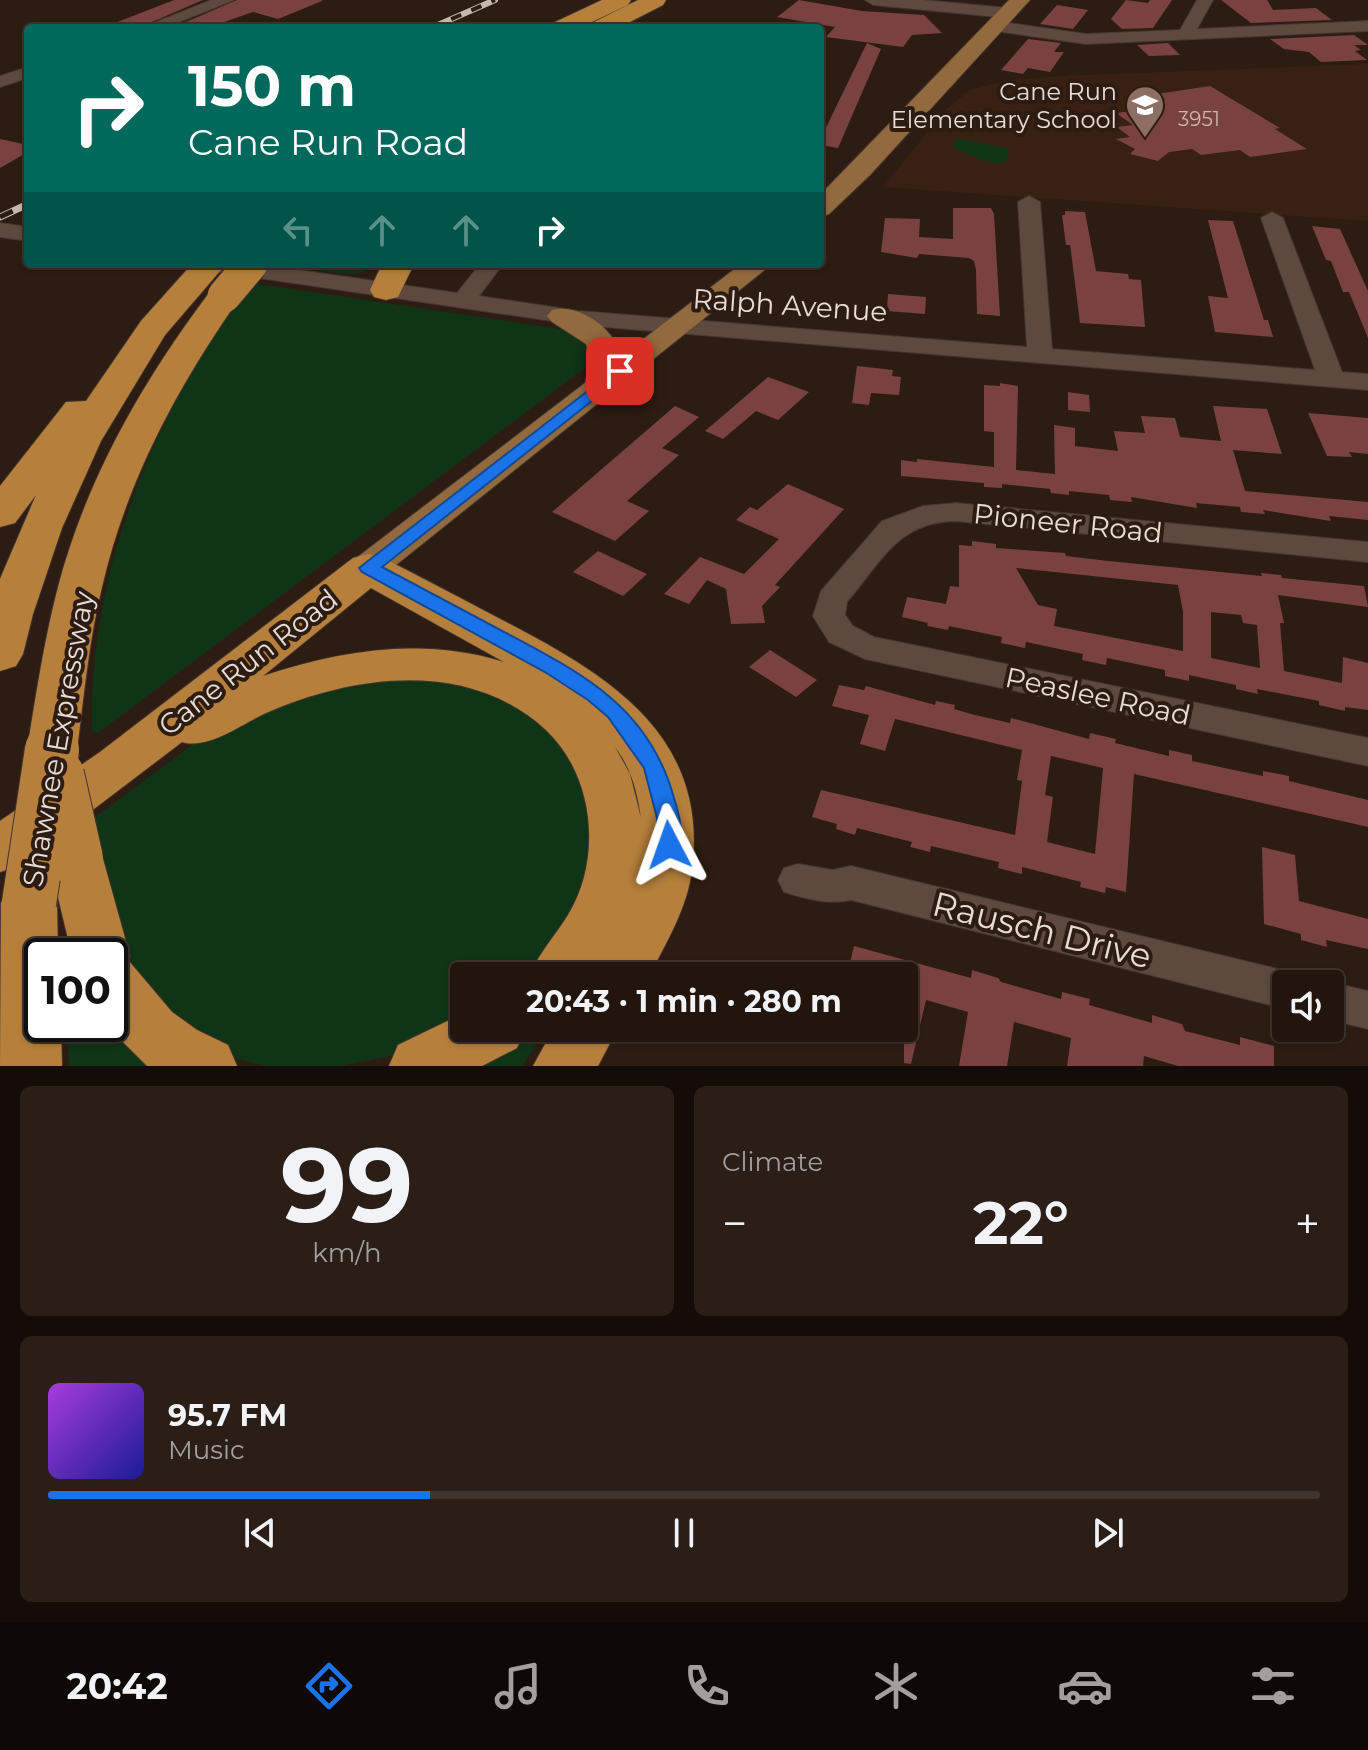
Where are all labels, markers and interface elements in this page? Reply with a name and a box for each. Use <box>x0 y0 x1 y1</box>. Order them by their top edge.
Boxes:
text: 150 m <box>188 52 356 120</box>
icon: right <box>56 56 160 160</box>
place label: Cane Run Elementary School <box>891 77 1117 134</box>
school or university icon: Cane Run Elementary School <box>1124 84 1166 139</box>
house number: 3951 <box>1178 107 1220 131</box>
text: Cane Run Road <box>188 120 468 164</box>
icon: left <box>276 208 320 252</box>
icon: ahead <box>360 208 404 252</box>
icon: ahead <box>444 208 488 252</box>
icon: right <box>528 208 572 252</box>
street label: Ralph Avenue <box>692 281 888 329</box>
pin <box>586 337 654 405</box>
icon: arrive <box>598 349 642 393</box>
street label: Pioneer Road <box>972 496 1164 550</box>
street label: Cane Run Road <box>152 582 344 742</box>
street label: Shawnee Expressway <box>15 588 101 889</box>
street label: Peaslee Road <box>1002 660 1194 732</box>
position arrow <box>627 803 711 887</box>
street label: Rausch Drive <box>928 883 1156 977</box>
speed limit sign: 100 <box>24 938 128 1042</box>
map controls <box>1272 970 1344 1042</box>
button: sound <box>1272 970 1344 1042</box>
text: 20:43 · 1 min · 280 m <box>526 983 842 1020</box>
text: 99 <box>281 1121 413 1248</box>
text: Climate <box>722 1146 823 1178</box>
text: 22° <box>973 1186 1069 1259</box>
text: − <box>722 1196 747 1250</box>
text: + <box>1295 1196 1320 1250</box>
text: km/h <box>312 1237 382 1269</box>
text: 95.7 FM <box>168 1397 287 1434</box>
text: Music <box>168 1434 245 1466</box>
icon: previous <box>238 1511 282 1555</box>
icon: pause <box>662 1511 706 1555</box>
icon: next <box>1086 1511 1130 1555</box>
icon: directions <box>301 1658 357 1714</box>
icon: music <box>490 1658 546 1714</box>
icon: phone <box>679 1658 735 1714</box>
icon: climate <box>868 1658 924 1714</box>
icon: car <box>1057 1658 1113 1714</box>
icon: filters <box>1245 1658 1301 1714</box>
text: 20:42 <box>66 1664 168 1708</box>

